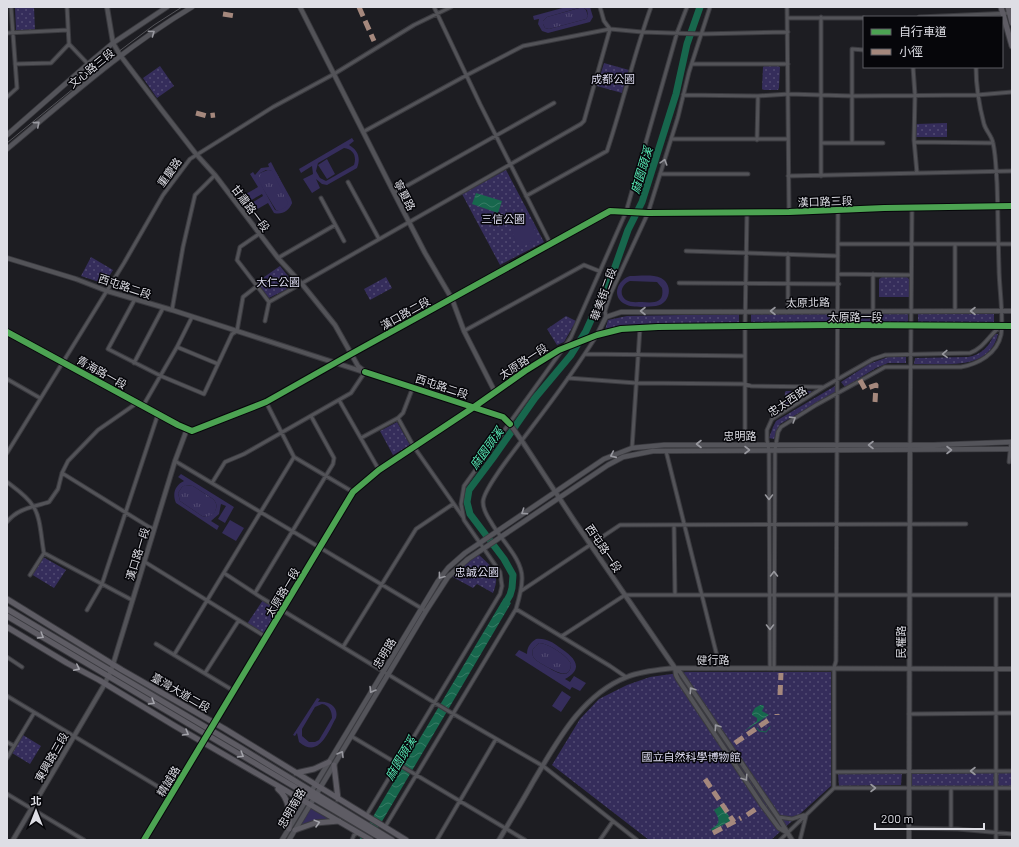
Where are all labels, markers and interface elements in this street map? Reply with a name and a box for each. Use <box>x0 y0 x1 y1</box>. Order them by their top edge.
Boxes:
legend <box>863 16 1003 68</box>
text: 自行車道 <box>899 24 947 38</box>
one-way arrow <box>148 30 155 38</box>
text: 小徑 <box>899 44 923 58</box>
street label: 文心路三段 <box>66 46 116 90</box>
park label: 成都公園 <box>591 72 635 85</box>
one-way arrow <box>32 121 40 128</box>
water label: 麻園頭溪 <box>627 143 655 195</box>
street label: 重慶路 <box>154 155 184 189</box>
one-way arrow <box>659 159 668 166</box>
street label: 寧夏路 <box>392 177 418 213</box>
street label: 甘肅路一段 <box>229 182 273 234</box>
street label: 漢口路三段 <box>797 194 853 208</box>
park label: 三信公園 <box>481 212 525 225</box>
street label: 華美街二段 <box>587 266 619 322</box>
street label: 西屯路二段 <box>97 271 153 301</box>
park label: 大仁公園 <box>256 275 300 288</box>
street label: 漢口路二段 <box>378 294 432 332</box>
street label: 太原北路 <box>786 295 830 309</box>
one-way arrow <box>640 307 646 316</box>
one-way arrow <box>770 307 776 315</box>
one-way arrow <box>970 307 976 315</box>
street label: 太原路一段 <box>828 310 883 323</box>
street label: 太原路一段 <box>496 341 550 381</box>
one-way arrow <box>942 350 948 358</box>
street label: 青海路一段 <box>75 353 129 391</box>
street label: 西屯路二段 <box>414 371 470 401</box>
street label: 忠太西路 <box>765 383 809 419</box>
one-way arrow <box>789 416 796 424</box>
water label: 麻園頭溪 <box>466 423 507 472</box>
street label: 忠明路 <box>724 429 757 442</box>
one-way arrow <box>696 440 702 448</box>
one-way arrow <box>868 441 874 449</box>
one-way arrow <box>744 446 750 454</box>
one-way arrow <box>946 446 952 454</box>
one-way arrow <box>610 450 617 458</box>
one-way arrow <box>765 494 773 500</box>
one-way arrow <box>521 507 528 515</box>
street label: 西屯路一段 <box>583 522 625 574</box>
street label: 漢口路一段 <box>123 526 151 582</box>
street label: 太原路一段 <box>262 565 302 619</box>
park label: 忠誠公園 <box>455 565 499 578</box>
one-way arrow <box>770 571 778 577</box>
one-way arrow <box>439 572 446 579</box>
one-way arrow <box>766 624 774 630</box>
street label: 民權路 <box>894 626 907 659</box>
one-way arrow <box>36 631 44 638</box>
street label: 忠明路 <box>370 636 398 670</box>
street label: 健行路 <box>697 653 730 666</box>
one-way arrow <box>73 663 80 671</box>
street label: 臺灣大道二段 <box>149 670 213 714</box>
one-way arrow <box>370 686 377 693</box>
one-way arrow <box>690 687 697 694</box>
one-way arrow <box>148 698 155 705</box>
one-way arrow <box>714 724 722 731</box>
one-way arrow <box>182 728 189 735</box>
street label: 東興路三段 <box>32 730 70 784</box>
water label: 麻園頭溪 <box>382 732 419 782</box>
park label: 國立自然科學博物館 <box>642 750 741 763</box>
one-way arrow <box>237 751 244 758</box>
one-way arrow <box>336 751 343 758</box>
street label: 精誠路 <box>154 764 182 798</box>
one-way arrow <box>970 767 976 775</box>
one-way arrow <box>740 774 747 781</box>
one-way arrow <box>870 784 876 792</box>
street label: 忠明南路 <box>274 786 308 830</box>
north arrow <box>16 791 56 831</box>
text: 北 <box>31 794 42 807</box>
scale bar <box>875 805 984 831</box>
text: 200 m <box>881 811 913 825</box>
one-way arrow <box>313 819 320 828</box>

